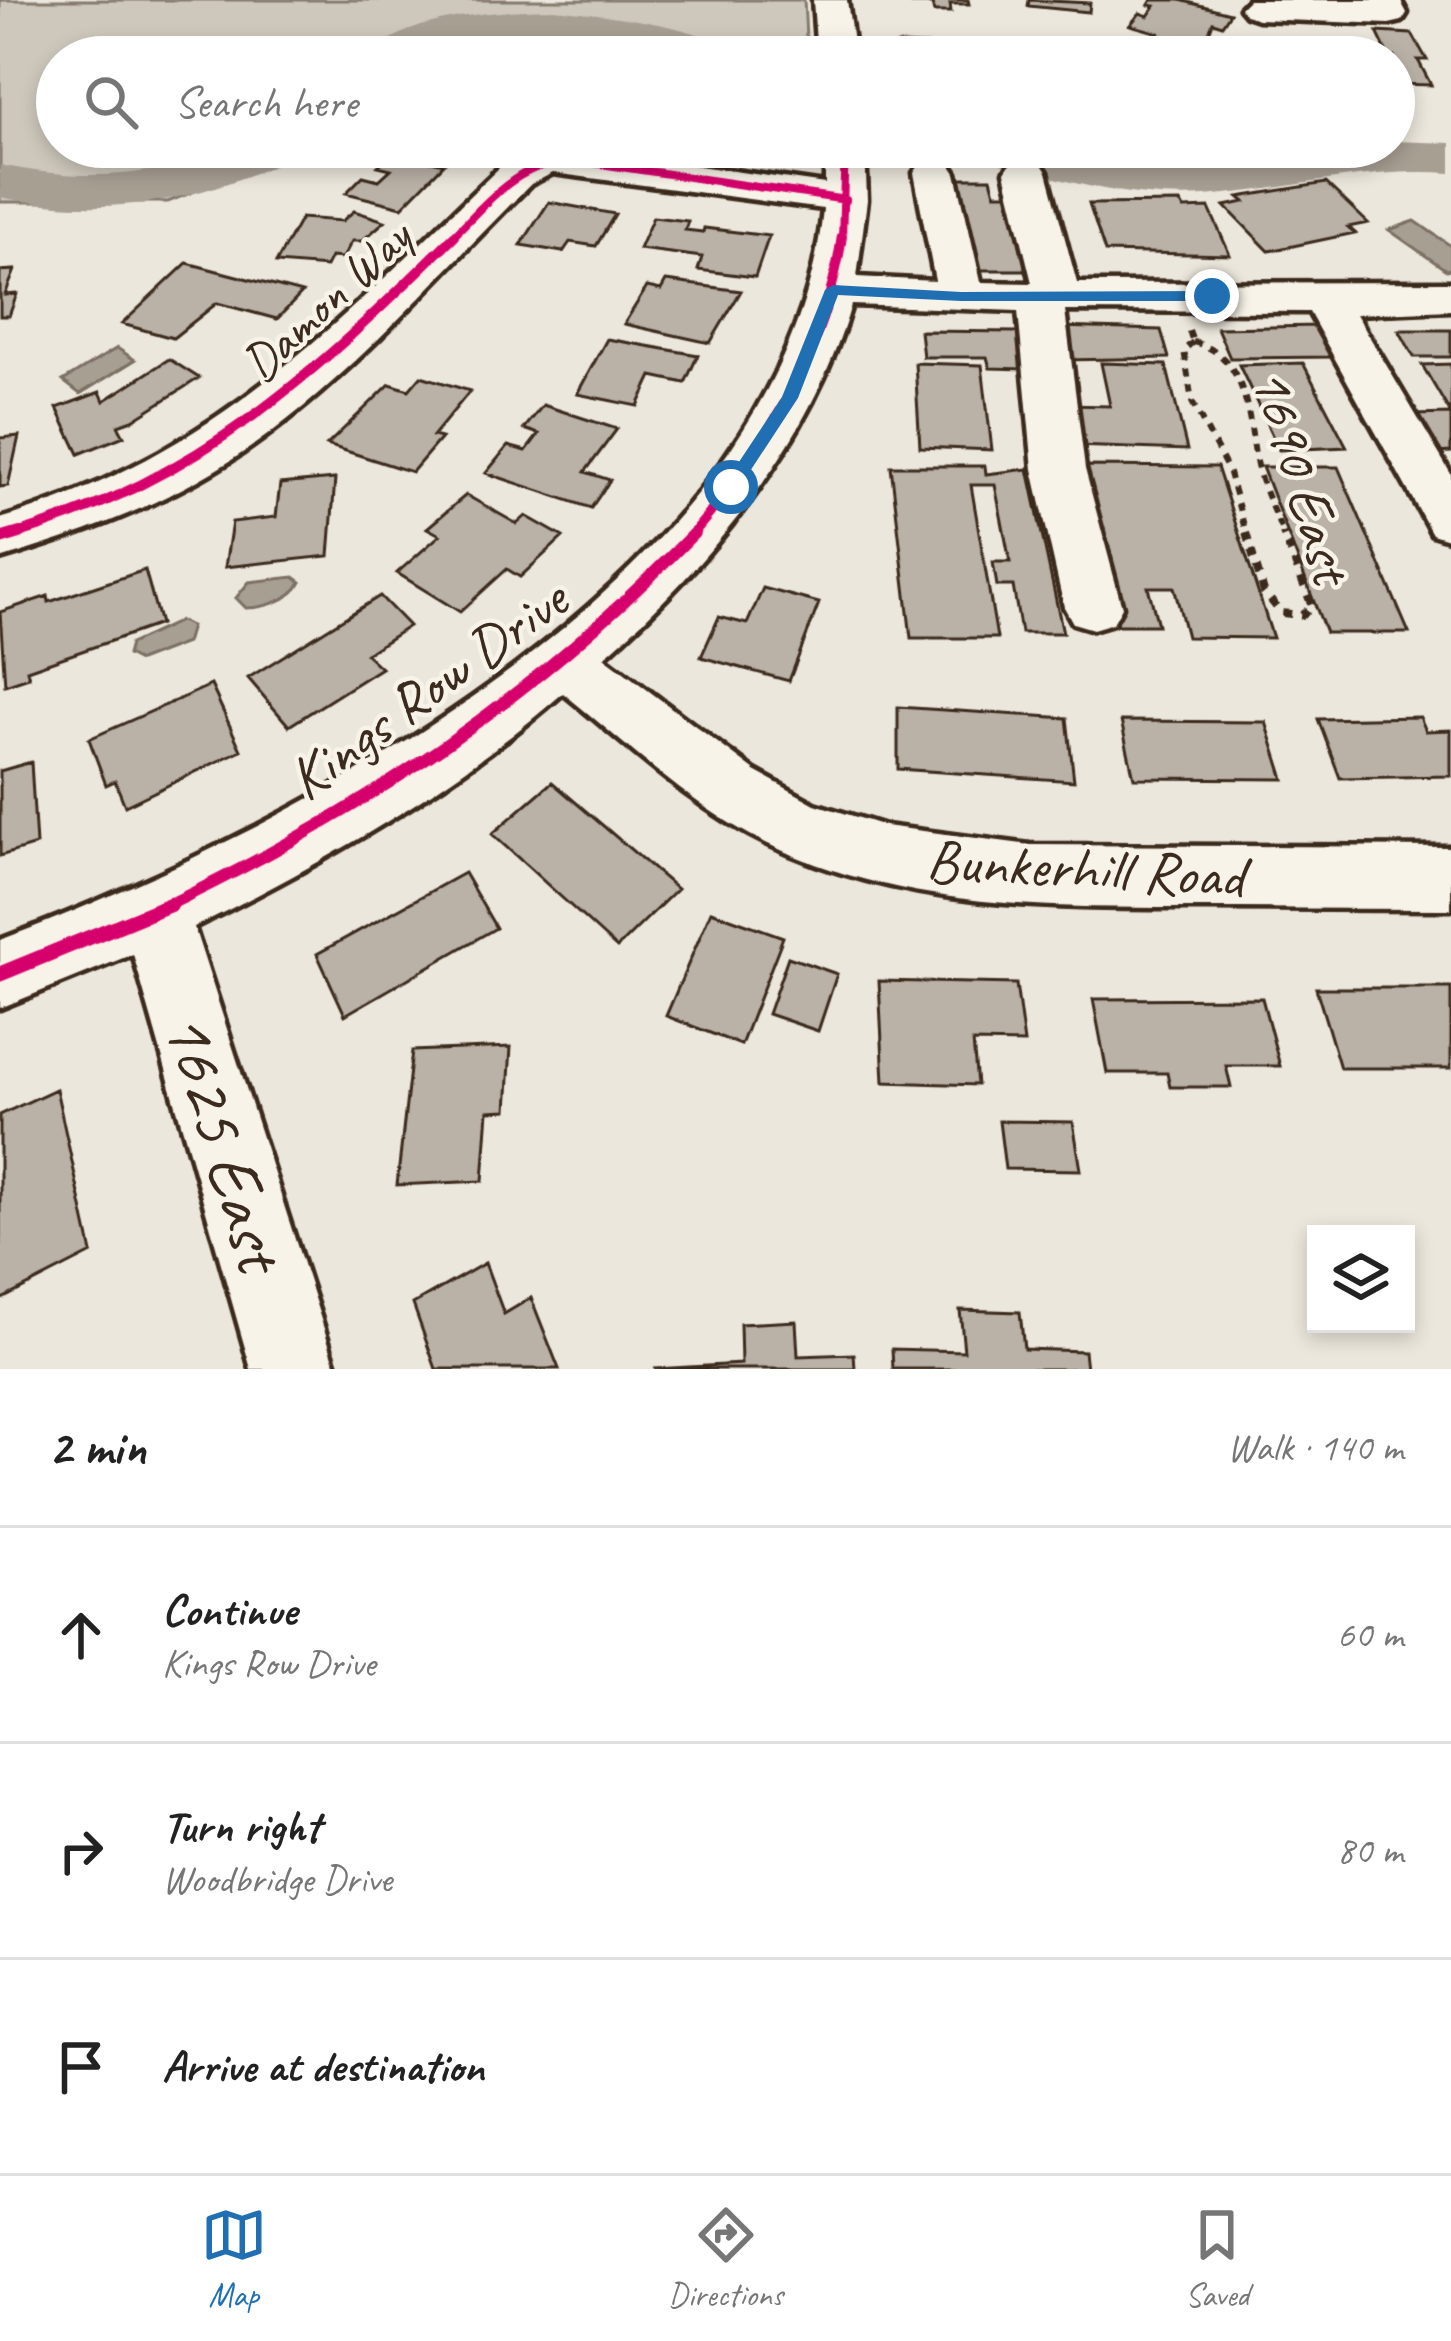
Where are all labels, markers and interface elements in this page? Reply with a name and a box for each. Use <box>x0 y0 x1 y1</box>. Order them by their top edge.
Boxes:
search box <box>36 36 1415 168</box>
icon: search <box>78 69 144 135</box>
text: Search here <box>174 74 357 131</box>
street label: Damon Way <box>228 202 427 395</box>
route end <box>1185 269 1239 323</box>
street label: 1690 East <box>1233 358 1372 597</box>
route start <box>704 460 758 514</box>
street label: Kings Row Drive <box>272 559 586 816</box>
street label: Bunkerhill Road <box>924 822 1254 915</box>
street label: 1625 East <box>142 1001 308 1287</box>
map controls <box>1307 1225 1415 1333</box>
button: layers <box>1307 1225 1415 1333</box>
text: 2 min <box>48 1415 146 1479</box>
text: Walk · 140 m <box>1227 1423 1403 1472</box>
text: Continue <box>162 1582 296 1639</box>
icon: ahead <box>48 1602 114 1668</box>
text: 60 m <box>1337 1610 1403 1659</box>
text: Kings Row Drive <box>162 1639 376 1688</box>
text: Turn right <box>162 1798 320 1855</box>
icon: right <box>48 1818 114 1884</box>
text: 80 m <box>1337 1826 1403 1875</box>
text: Woodbridge Drive <box>162 1855 392 1904</box>
icon: arrive <box>48 2034 114 2100</box>
text: Arrive at destination <box>162 2038 484 2095</box>
tab: Map <box>201 2202 267 2316</box>
tab: Directions <box>668 2202 783 2316</box>
tab: Saved <box>1184 2202 1250 2316</box>

